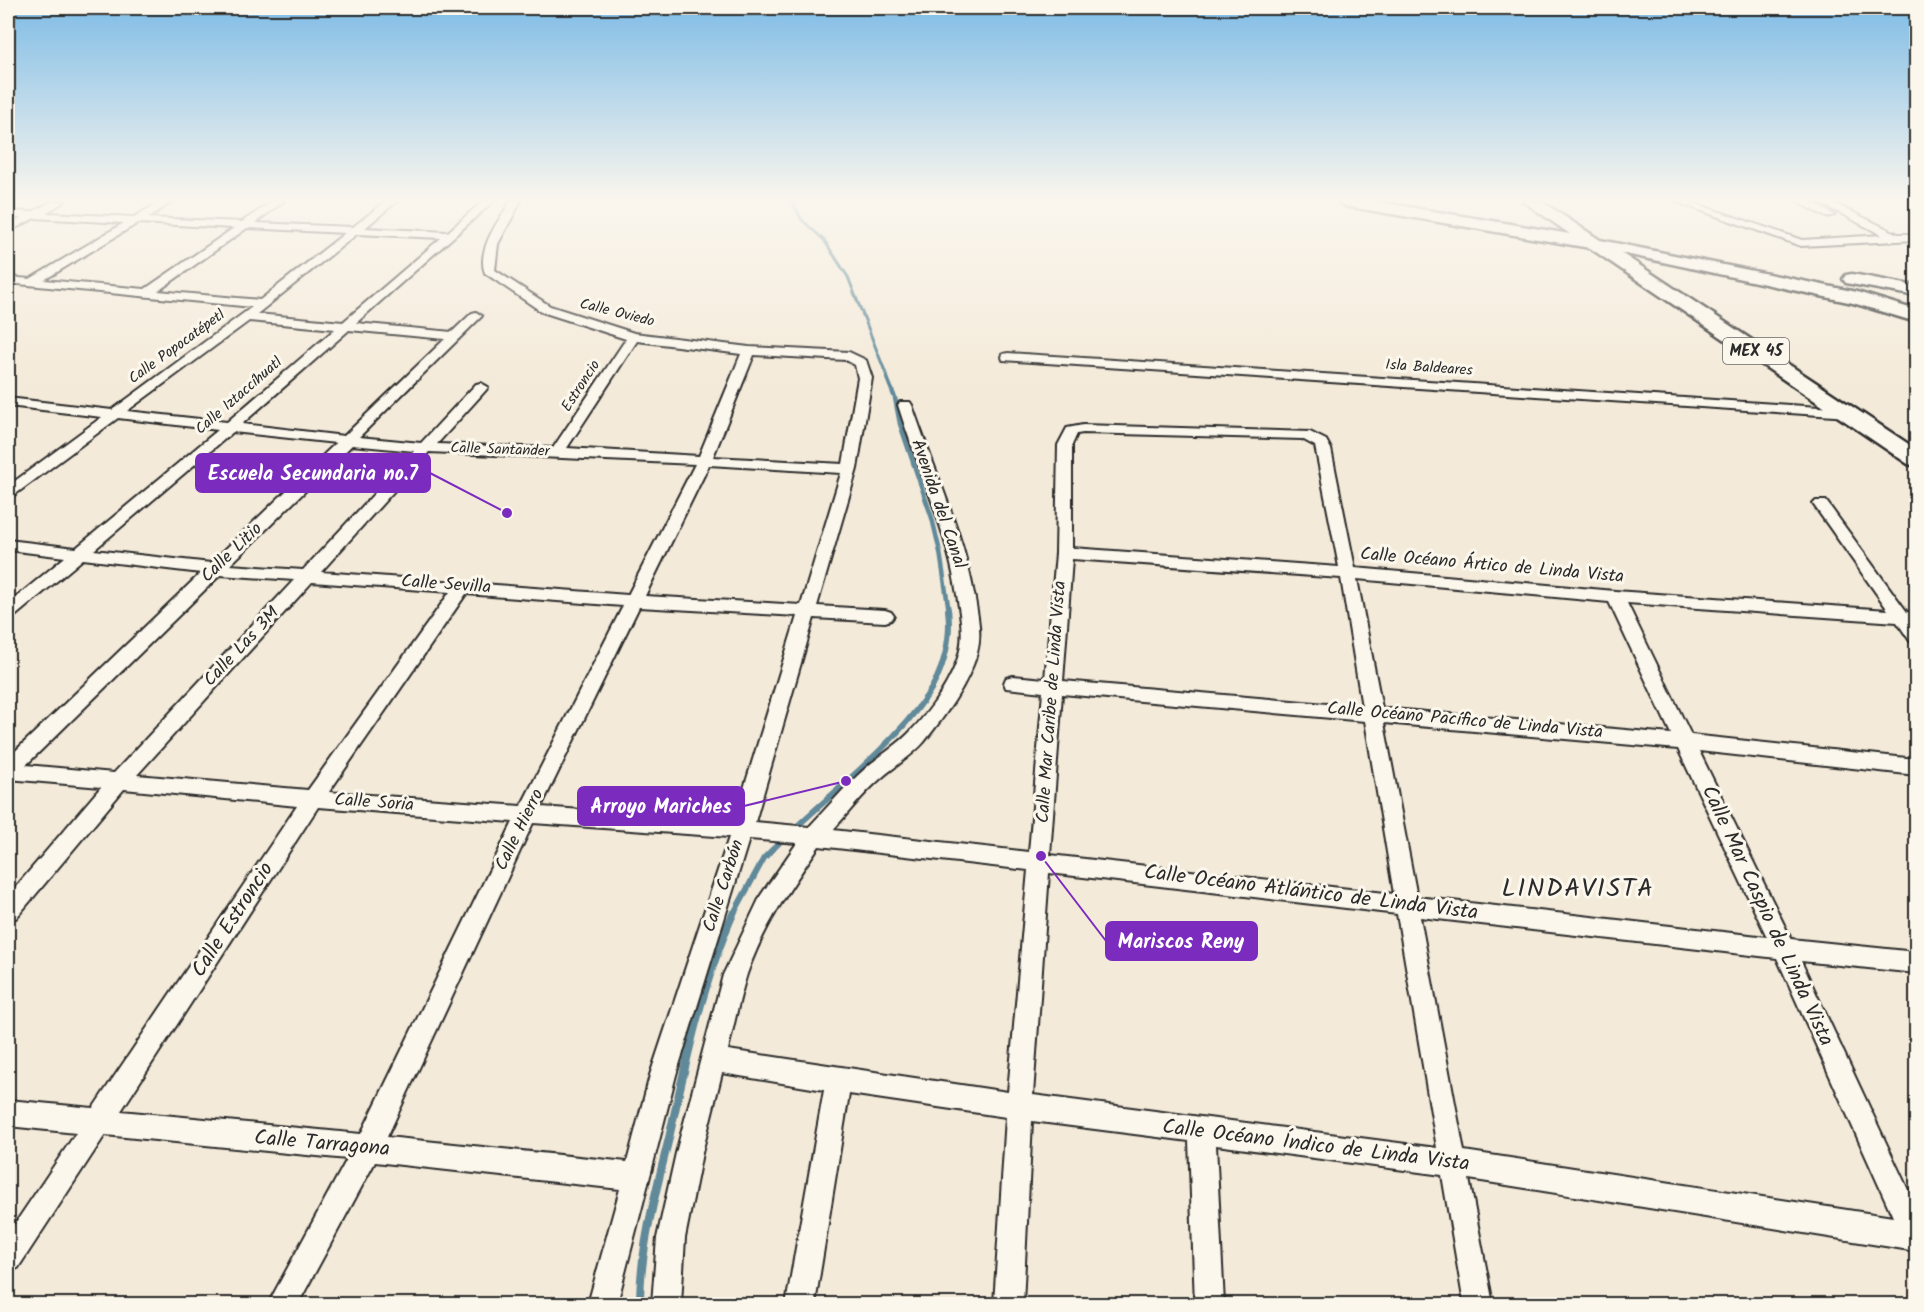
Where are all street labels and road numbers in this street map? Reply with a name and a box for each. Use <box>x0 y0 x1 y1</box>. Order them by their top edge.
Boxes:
street label: Calle Oviedo <box>577 292 657 334</box>
street label: Calle Popocatépetl <box>124 303 231 390</box>
road number: MEX 45 <box>1723 338 1789 364</box>
street label: Calle Iztaccíhuatl <box>190 351 288 441</box>
street label: Isla Baldeares <box>1385 353 1474 383</box>
street label: Estroncio <box>555 355 607 417</box>
street label: Avenida del Canal <box>902 435 974 573</box>
street label: Calle Santander <box>450 436 551 464</box>
street label: Calle Litio <box>194 516 270 590</box>
street label: Calle Océano Ártico de Linda Vista <box>1359 540 1625 592</box>
street label: Calle Sevilla <box>400 567 492 603</box>
street label: Calle Mar Caribe de Linda Vista <box>1029 580 1075 824</box>
street label: Calle Las 3M <box>197 600 288 694</box>
street label: Calle Océano Pacífico de Linda Vista <box>1326 694 1604 748</box>
street label: Calle Mar Caspio de Linda Vista <box>1692 780 1842 1052</box>
street label: Calle Hierro <box>488 784 552 876</box>
street label: Calle Soria <box>333 786 415 820</box>
street label: Calle Carbón <box>695 836 753 936</box>
street label: Calle Estroncio <box>183 856 283 984</box>
street label: Calle Océano Atlántico de Linda Vista <box>1142 856 1480 930</box>
street label: Calle Océano Índico de Linda Vista <box>1160 1111 1472 1181</box>
street label: Calle Tarragona <box>253 1122 391 1166</box>

